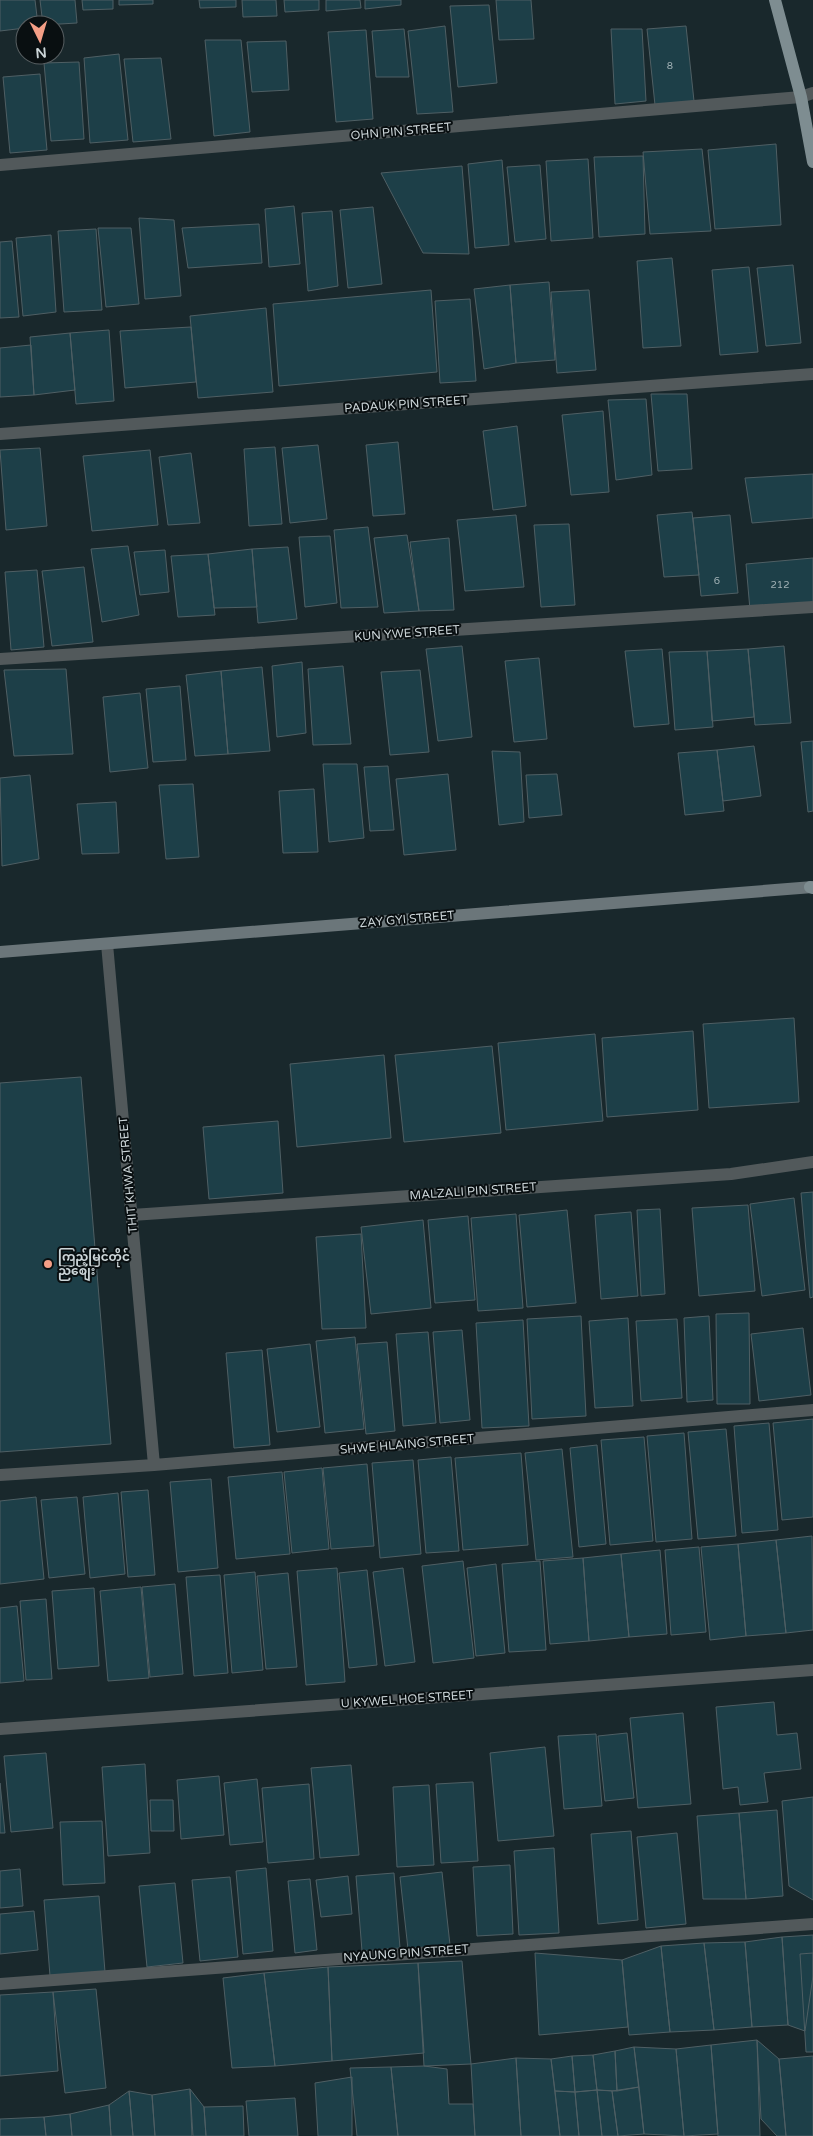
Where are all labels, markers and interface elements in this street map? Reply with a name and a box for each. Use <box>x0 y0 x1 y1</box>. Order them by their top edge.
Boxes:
north arrow <box>15 15 65 65</box>
text: N <box>35 43 47 61</box>
house number: 8 <box>667 60 673 72</box>
street label: OHN PIN STREET <box>350 120 453 142</box>
street label: PADAUK PIN STREET <box>344 393 469 415</box>
house number: 6 <box>714 575 720 587</box>
house number: 212 <box>771 579 789 591</box>
street label: KUN YWE STREET <box>354 622 461 644</box>
street label: ZAY GYI STREET <box>359 908 456 930</box>
street label: THIT KHWA STREET <box>116 1115 140 1234</box>
street label: MALZALI PIN STREET <box>409 1180 538 1202</box>
place label: ကြည့်မြင်တိုင် ညစျေး <box>58 1247 130 1282</box>
marker: ကြည့်မြင်တိုင် ညစျေး <box>42 1258 54 1270</box>
street label: SHWE HLAING STREET <box>339 1431 475 1457</box>
street label: U KYWEL HOE STREET <box>340 1687 474 1711</box>
street label: NYAUNG PIN STREET <box>343 1942 470 1964</box>

